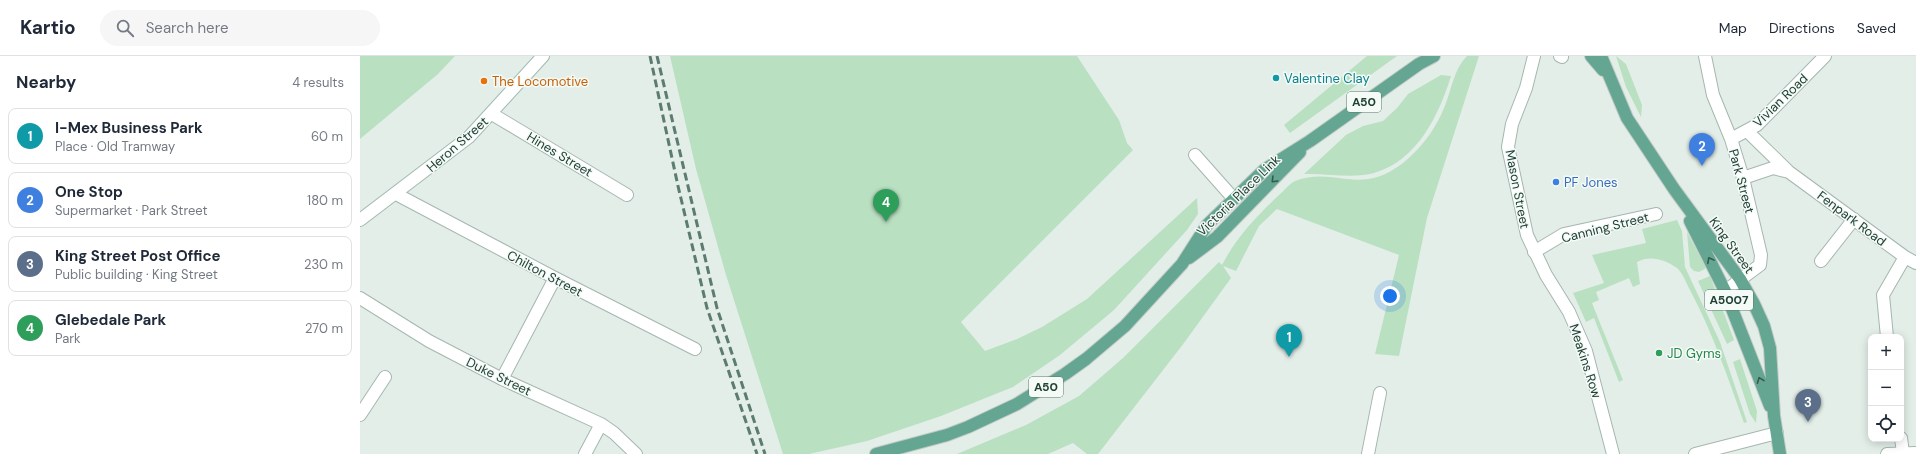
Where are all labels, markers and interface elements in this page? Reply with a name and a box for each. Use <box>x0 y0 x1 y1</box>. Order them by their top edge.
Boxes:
search box <box>100 10 380 46</box>
text: Kartio <box>20 15 76 40</box>
icon: search <box>114 17 136 39</box>
text: Search here <box>146 18 228 38</box>
text: Map <box>1719 19 1747 37</box>
text: Directions <box>1769 19 1835 37</box>
text: Saved <box>1857 19 1896 37</box>
place label: Valentine Clay <box>1284 70 1370 87</box>
street label: Vivian Road <box>1749 70 1811 131</box>
text: Nearby <box>16 71 76 93</box>
place label: The Locomotive <box>492 73 588 90</box>
marker: Valentine Clay <box>1271 73 1281 83</box>
text: 4 results <box>292 74 344 91</box>
marker: The Locomotive <box>479 76 489 86</box>
road number: A50 <box>1347 92 1381 112</box>
street label: Heron Street <box>423 113 492 176</box>
text: I-Mex Business Park <box>55 118 203 138</box>
text: 1 <box>28 128 32 145</box>
text: 60 m <box>311 128 343 145</box>
street label: Hines Street <box>524 128 596 181</box>
pin: 2 <box>1689 133 1715 166</box>
text: Place · Old Tramway <box>55 138 175 155</box>
street label: Park Street <box>1725 147 1758 215</box>
street label: Mason Street <box>1502 148 1533 230</box>
street label: Victoria Place Link <box>1193 151 1284 240</box>
place label: PF Jones <box>1564 174 1618 191</box>
one-way arrow <box>1271 175 1279 183</box>
marker: PF Jones <box>1551 177 1561 187</box>
text: One Stop <box>55 182 123 202</box>
street label: Fenpark Road <box>1814 187 1889 250</box>
pin: 4 <box>873 189 899 222</box>
text: 2 <box>26 192 34 209</box>
text: 180 m <box>307 192 343 209</box>
text: Supermarket · Park Street <box>55 202 208 219</box>
street label: Canning Street <box>1560 208 1651 247</box>
street label: King Street <box>1705 214 1758 277</box>
text: King Street Post Office <box>55 246 221 266</box>
street label: Chilton Street <box>504 246 585 300</box>
text: 3 <box>26 256 34 273</box>
text: 230 m <box>304 256 343 273</box>
one-way arrow <box>1707 256 1715 264</box>
text: Public building · King Street <box>55 266 218 283</box>
your location <box>1380 286 1400 306</box>
road number: A5007 <box>1705 290 1753 310</box>
text: Glebedale Park <box>55 310 166 330</box>
text: 4 <box>26 320 34 337</box>
text: 270 m <box>305 320 343 337</box>
street label: Meakins Row <box>1566 322 1606 401</box>
pin: 1 <box>1276 324 1302 357</box>
text: Park <box>55 330 81 347</box>
map controls <box>1868 334 1904 442</box>
button: + <box>1868 334 1904 370</box>
place label: JD Gyms <box>1667 345 1721 362</box>
marker: JD Gyms <box>1654 348 1664 358</box>
street label: Duke Street <box>464 353 534 399</box>
button: − <box>1868 370 1904 406</box>
one-way arrow <box>1756 376 1764 383</box>
road number: A50 <box>1029 377 1063 397</box>
pin: 3 <box>1795 389 1821 422</box>
button: locate <box>1868 406 1904 442</box>

